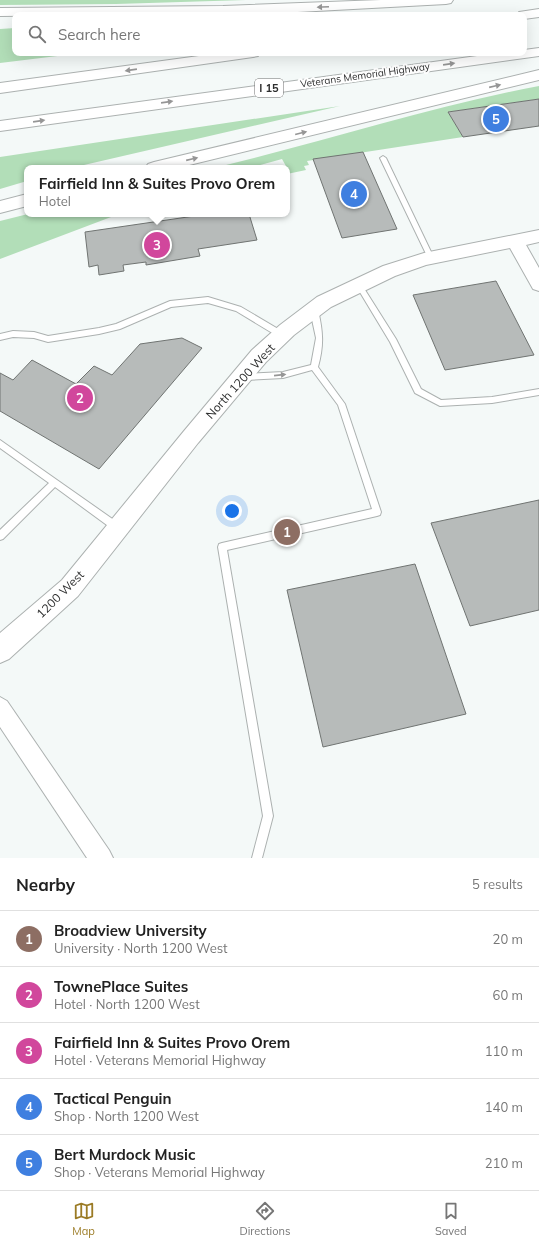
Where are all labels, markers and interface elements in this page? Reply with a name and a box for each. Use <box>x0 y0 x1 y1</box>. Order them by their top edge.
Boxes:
one-way arrow <box>317 4 329 11</box>
search box <box>12 12 527 56</box>
icon: search <box>26 23 48 45</box>
text: Search here <box>58 25 140 44</box>
street label: Veterans Memorial Highway <box>299 59 431 91</box>
one-way arrow <box>443 61 455 67</box>
one-way arrow <box>125 67 137 73</box>
road number: I 15 <box>255 79 283 97</box>
one-way arrow <box>489 82 501 88</box>
one-way arrow <box>161 99 173 105</box>
pin: 5 <box>483 104 509 134</box>
one-way arrow <box>33 118 45 124</box>
one-way arrow <box>294 129 307 135</box>
one-way arrow <box>186 156 198 162</box>
popup <box>24 165 290 217</box>
text: Fairfield Inn & Suites Provo Orem <box>39 174 275 193</box>
pin: 4 <box>341 179 367 209</box>
text: Hotel <box>39 193 71 209</box>
pin: 3 <box>144 230 170 260</box>
street label: North 1200 West <box>202 340 278 422</box>
one-way arrow <box>274 372 286 378</box>
pin: 2 <box>67 383 93 413</box>
your location <box>222 501 242 521</box>
pin: 1 <box>274 517 300 547</box>
street label: 1200 West <box>33 567 87 621</box>
text: Nearby <box>16 874 75 895</box>
text: 5 results <box>472 876 523 892</box>
text: Broadview University <box>54 921 207 940</box>
text: 1 <box>25 931 33 947</box>
text: 20 m <box>493 931 523 947</box>
text: University · North 1200 West <box>54 940 228 956</box>
text: TownePlace Suites <box>54 977 188 996</box>
text: 2 <box>25 987 33 1003</box>
text: 60 m <box>493 987 523 1003</box>
text: Hotel · North 1200 West <box>54 996 200 1012</box>
text: Fairfield Inn & Suites Provo Orem <box>54 1033 290 1052</box>
text: 3 <box>25 1043 33 1059</box>
text: 110 m <box>485 1043 523 1059</box>
text: Hotel · Veterans Memorial Highway <box>54 1052 266 1068</box>
text: Tactical Penguin <box>54 1089 172 1108</box>
text: 4 <box>25 1099 33 1115</box>
text: 140 m <box>485 1099 523 1115</box>
text: Shop · North 1200 West <box>54 1108 199 1124</box>
text: Bert Murdock Music <box>54 1145 196 1164</box>
text: 5 <box>25 1155 33 1171</box>
text: 210 m <box>485 1155 523 1171</box>
text: Shop · Veterans Memorial Highway <box>54 1164 265 1180</box>
tab: Map <box>72 1200 95 1238</box>
tab: Directions <box>240 1200 290 1238</box>
tab: Saved <box>435 1200 467 1238</box>

